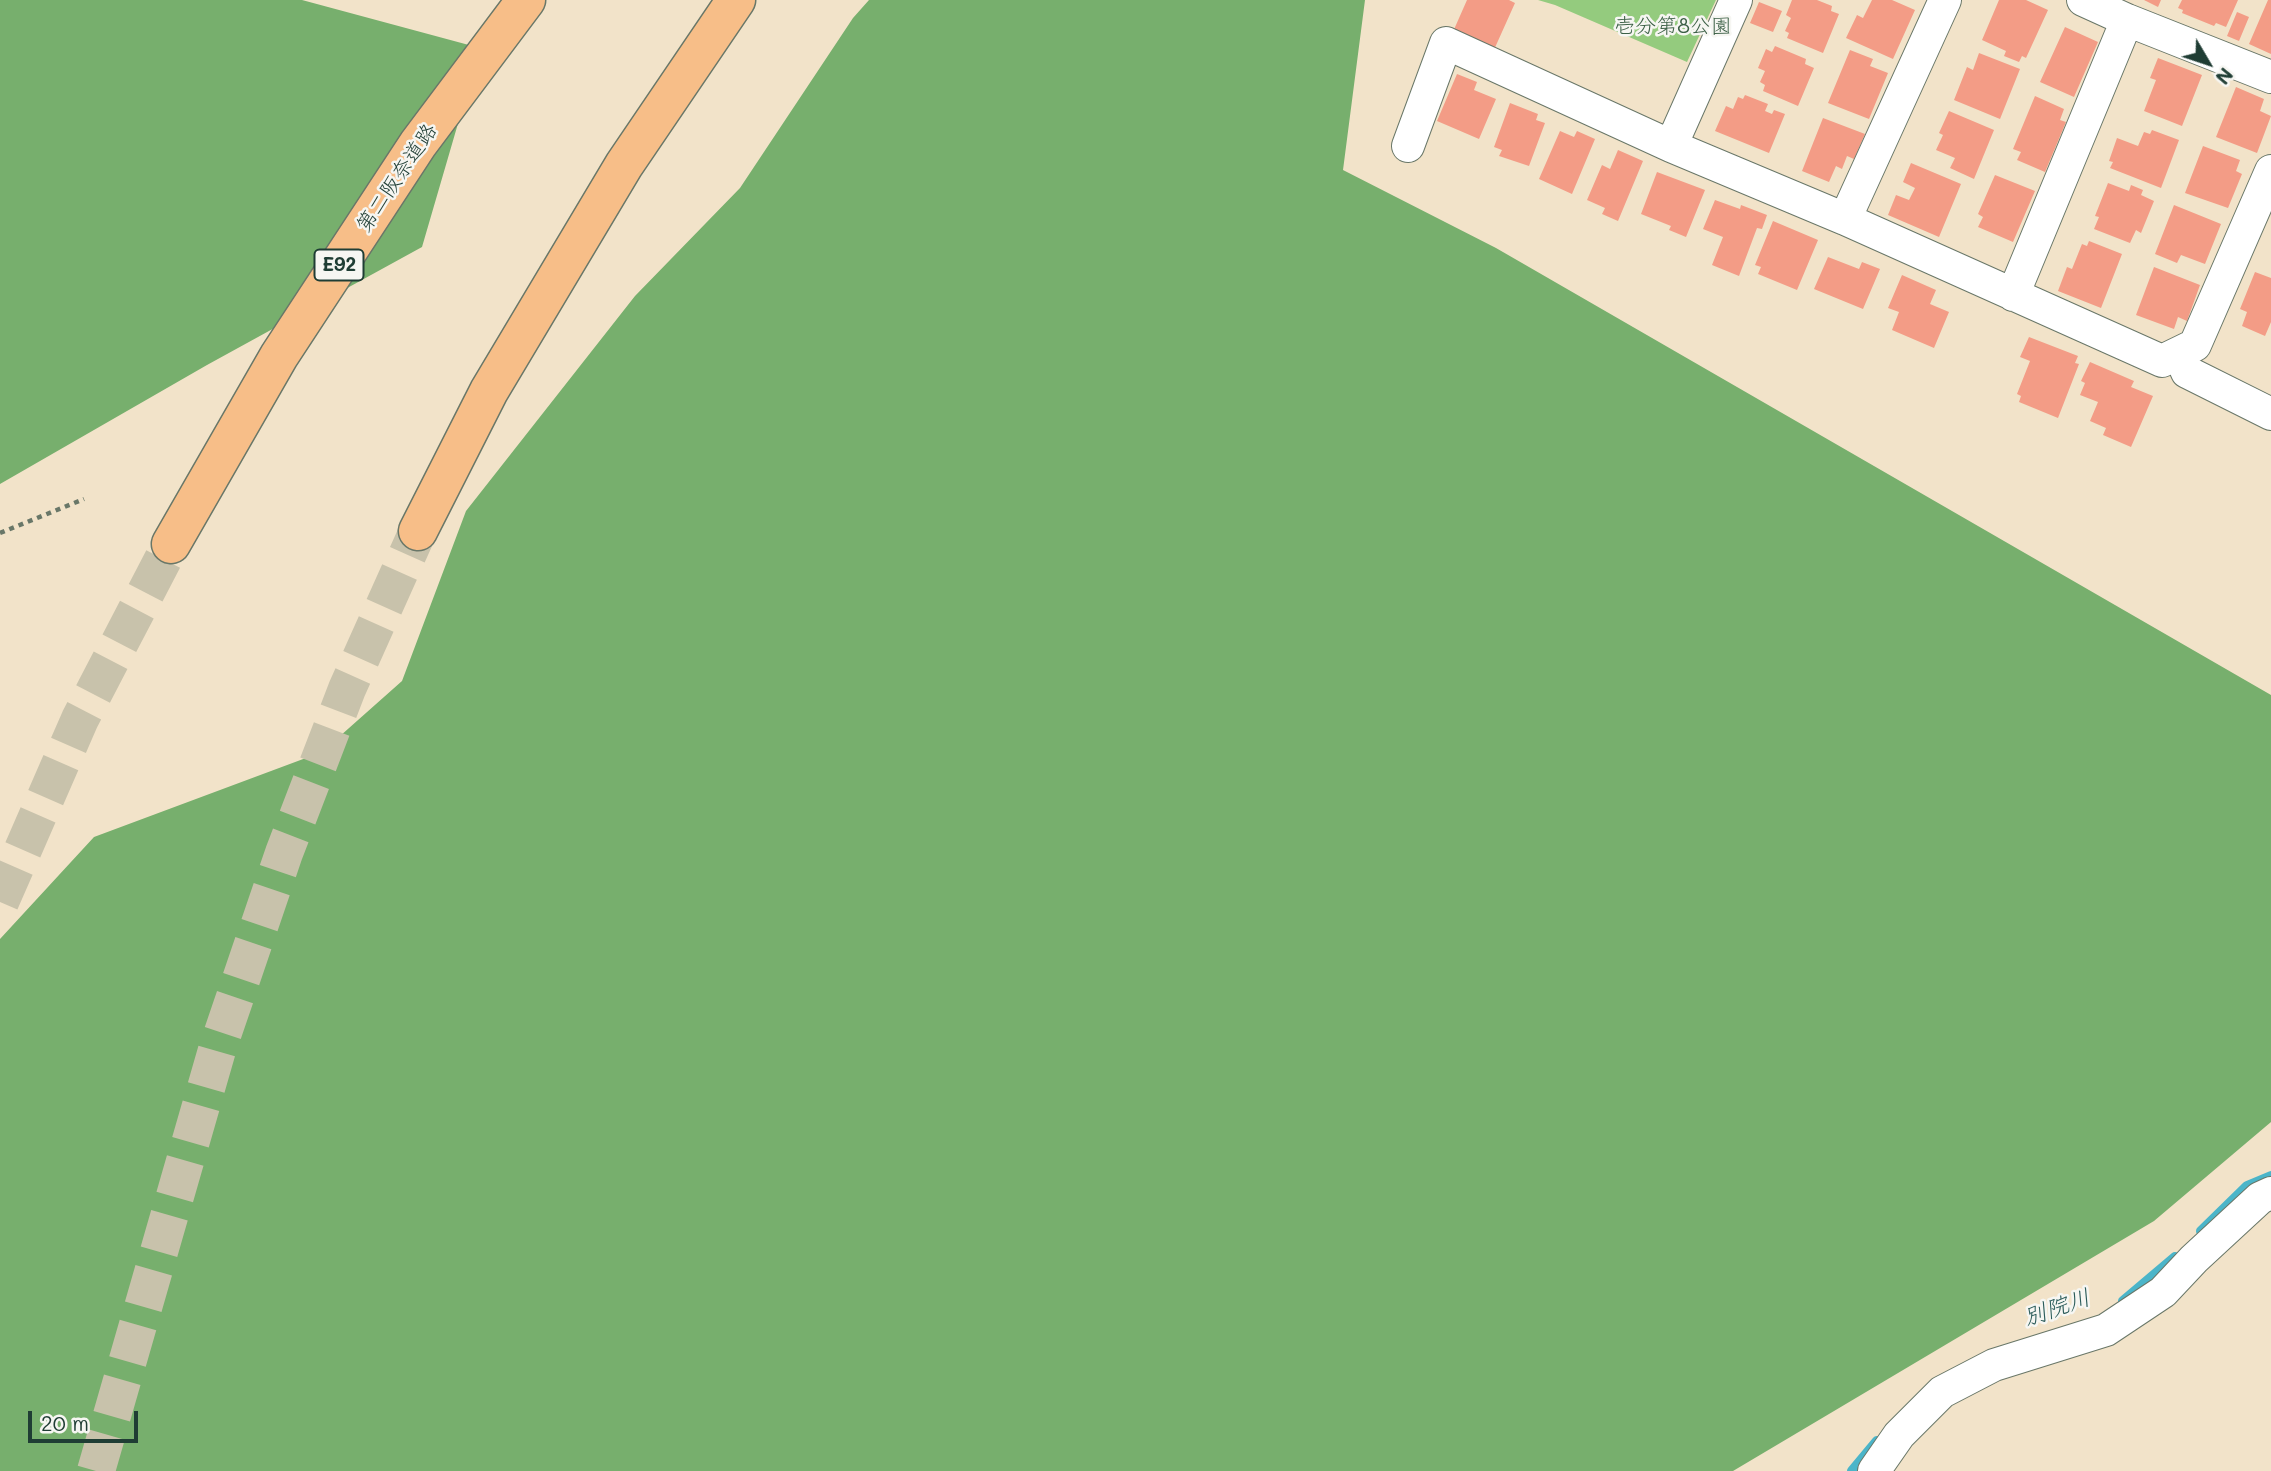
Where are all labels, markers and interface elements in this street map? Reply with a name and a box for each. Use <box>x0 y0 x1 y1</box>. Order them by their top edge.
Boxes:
park label: 壱分第8公園 <box>1614 14 1732 40</box>
north arrow <box>2173 28 2243 98</box>
text: N <box>2210 63 2239 90</box>
street label: 第二阪奈道路 <box>351 119 443 237</box>
road number: E92 <box>314 249 364 280</box>
water label: 別院川 <box>2020 1284 2094 1332</box>
scale bar <box>32 1398 142 1442</box>
text: 20 m <box>41 1409 89 1436</box>

